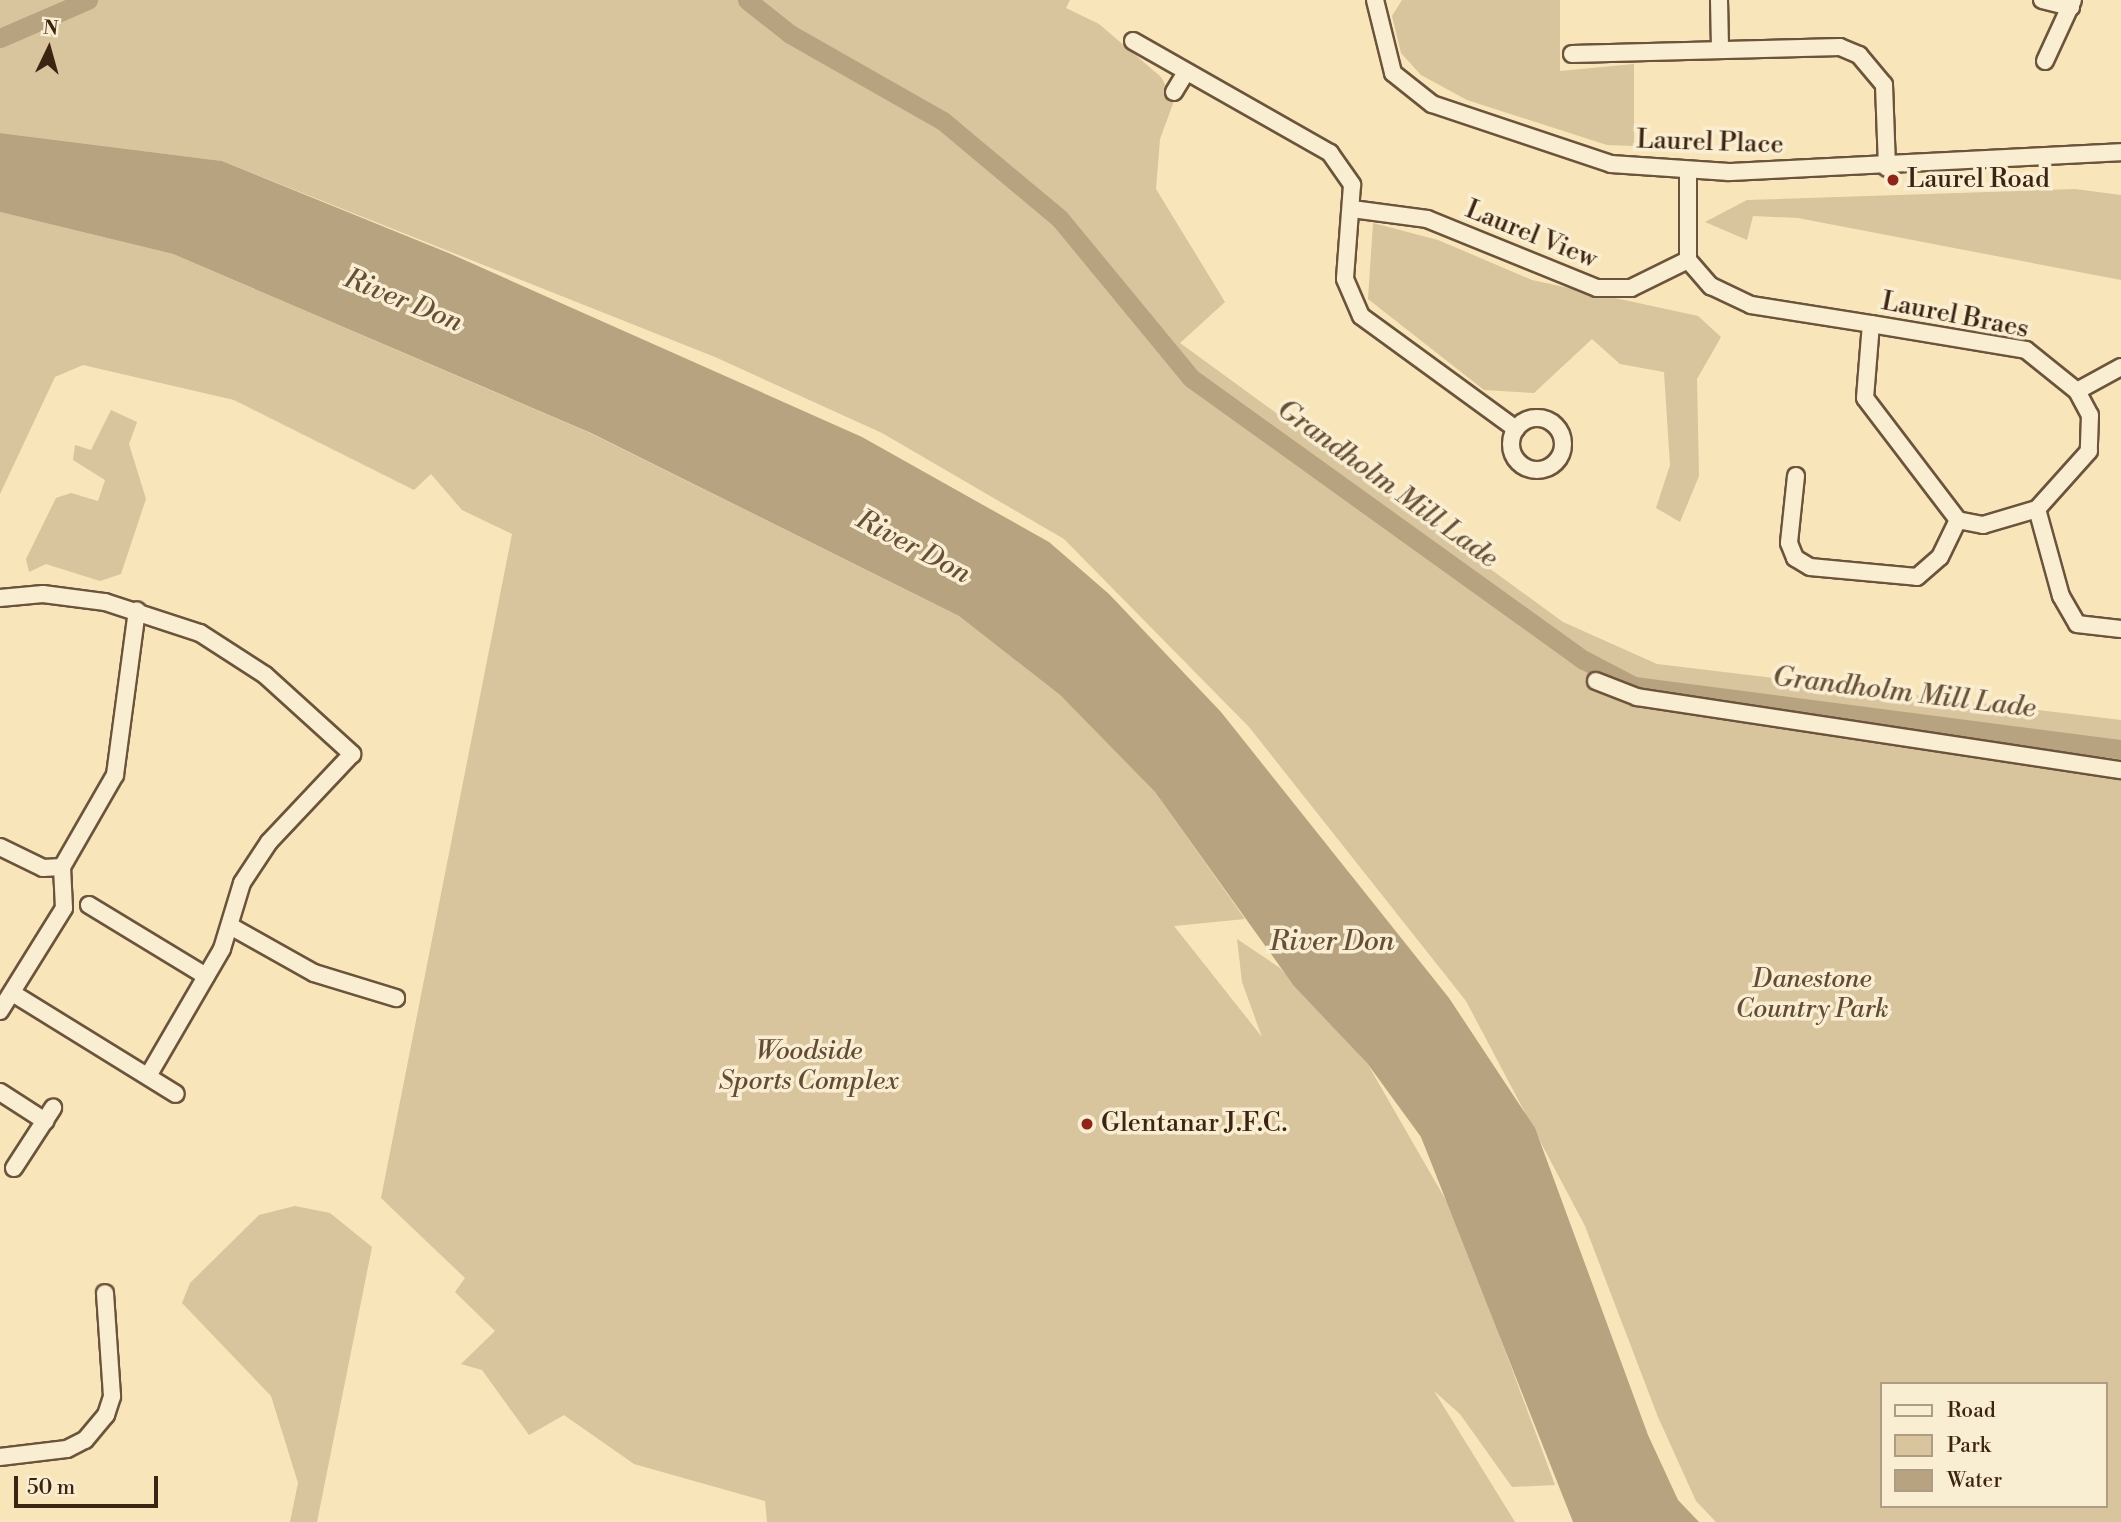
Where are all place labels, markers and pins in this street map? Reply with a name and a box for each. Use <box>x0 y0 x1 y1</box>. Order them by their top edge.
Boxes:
place label: Laurel Road <box>1907 164 2050 196</box>
marker: Laurel Road <box>1885 172 1901 188</box>
place label: Glentanar J.F.C. <box>1101 1108 1287 1140</box>
marker: Glentanar J.F.C. <box>1079 1116 1095 1132</box>

